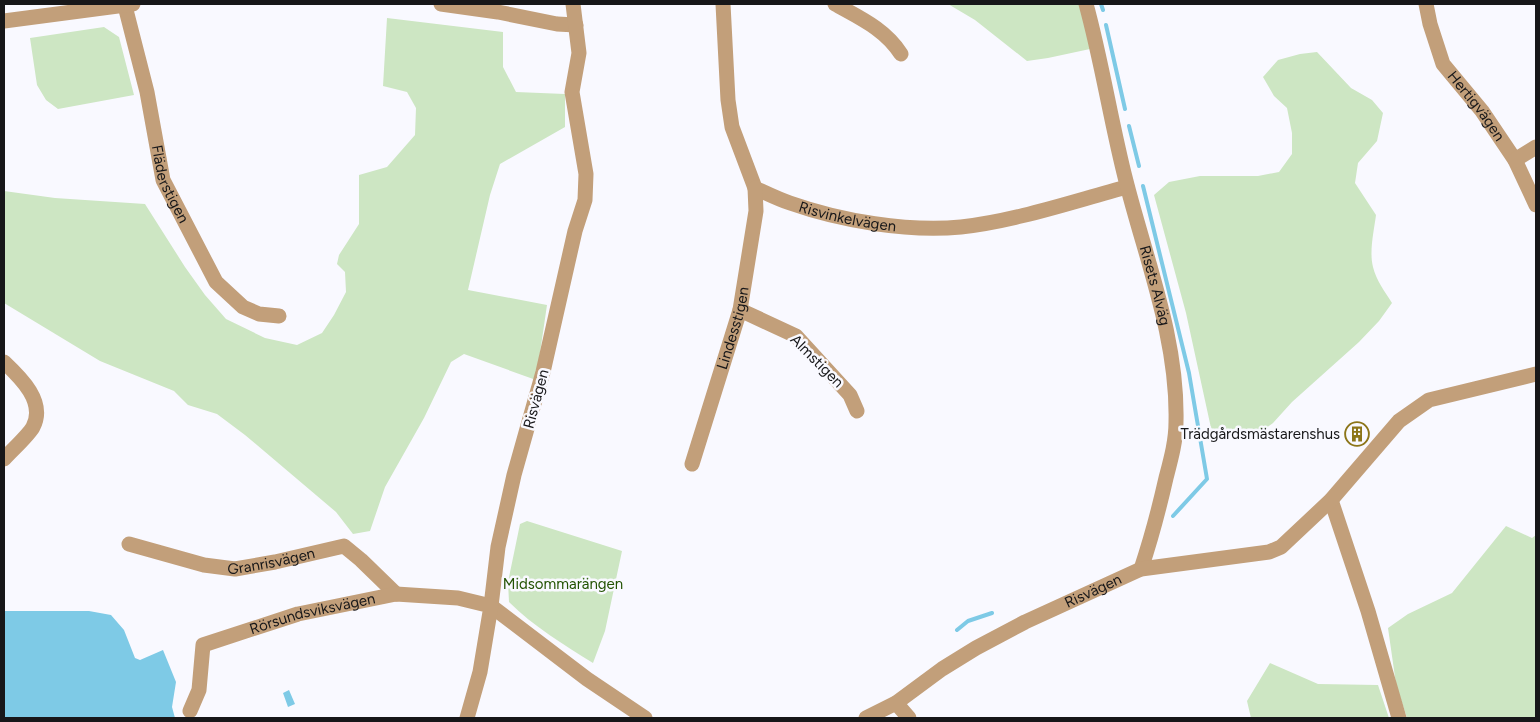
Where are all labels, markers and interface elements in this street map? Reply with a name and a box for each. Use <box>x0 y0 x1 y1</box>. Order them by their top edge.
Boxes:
street label: Hertigvägen <box>1444 67 1509 144</box>
street label: Fläderstigen <box>148 143 193 226</box>
street label: Risvinkelvägen <box>796 198 897 235</box>
street label: Risets Alväg <box>1136 243 1174 327</box>
street label: Lindesstigen <box>713 286 753 372</box>
street label: Almstigen <box>787 331 847 391</box>
street label: Risvägen <box>519 367 553 431</box>
building icon: Trädgårdsmästarenshus <box>1344 421 1370 447</box>
place label: Trädgårdsmästarenshus <box>1181 425 1340 443</box>
street label: Granrisvägen <box>226 544 317 578</box>
street label: Risvägen <box>1062 570 1124 612</box>
park label: Midsommarängen <box>503 575 623 593</box>
street label: Rörsundsviksvägen <box>247 589 377 638</box>

